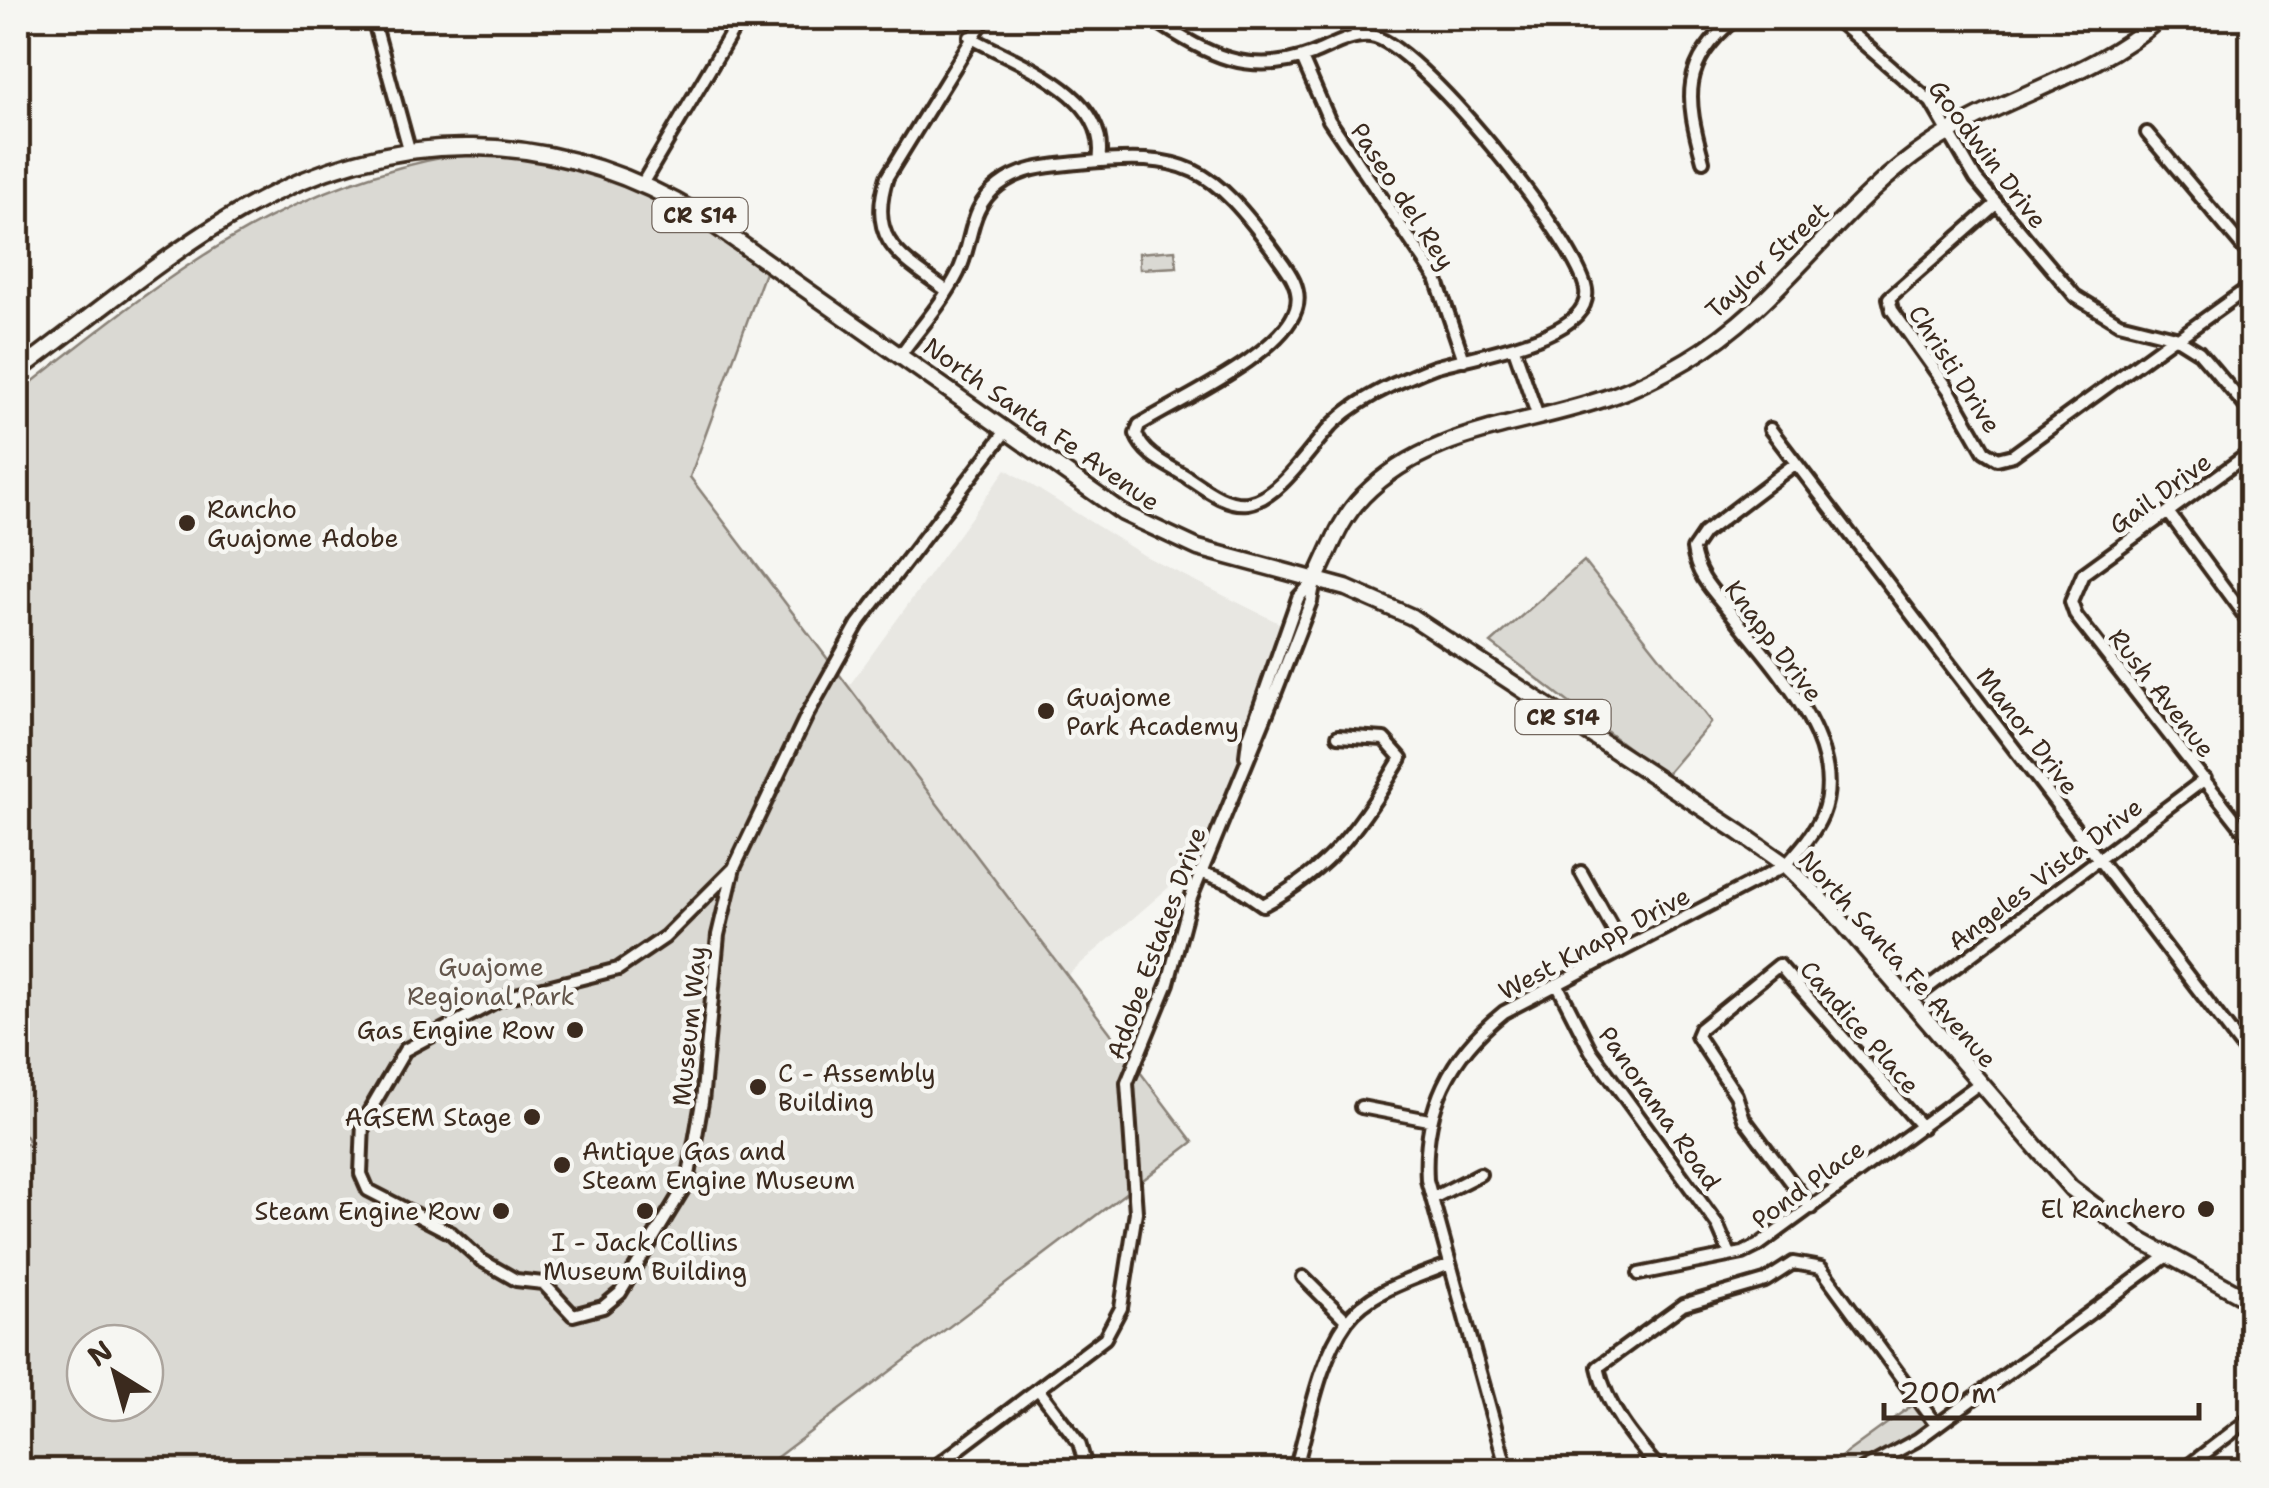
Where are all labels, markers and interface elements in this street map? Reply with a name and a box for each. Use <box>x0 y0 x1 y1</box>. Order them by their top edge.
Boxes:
street label: Goodwin Drive <box>1921 73 2055 235</box>
street label: Paseo del Rey <box>1343 116 1463 276</box>
street label: Taylor Street <box>1698 194 1836 326</box>
road number: CR S14 <box>652 198 748 232</box>
street label: Christi Drive <box>1901 298 2009 440</box>
street label: North Santa Fe Avenue <box>917 329 1167 519</box>
street label: Gail Drive <box>2102 444 2218 542</box>
place label: Rancho Guajome Adobe <box>207 492 399 555</box>
marker: Rancho Guajome Adobe <box>176 512 198 534</box>
street label: Knapp Drive <box>1717 573 1831 709</box>
street label: Rush Avenue <box>2101 621 2223 765</box>
street label: Manor Drive <box>1969 660 2087 802</box>
place label: Guajome Park Academy <box>1066 680 1239 743</box>
marker: Guajome Park Academy <box>1035 700 1057 722</box>
road number: CR S14 <box>1516 700 1610 734</box>
street label: Angeles Vista Drive <box>1941 790 2149 958</box>
street label: Adobe Estates Drive <box>1098 822 1214 1064</box>
street label: North Santa Fe Avenue <box>1791 843 2005 1075</box>
street label: West Knapp Drive <box>1492 878 1696 1008</box>
street label: Museum Way <box>664 944 714 1108</box>
park label: Guajome Regional Park <box>407 950 575 1013</box>
street label: Candice Place <box>1792 953 1928 1101</box>
place label: Gas Engine Row <box>357 1013 555 1047</box>
marker: Gas Engine Row <box>564 1019 586 1041</box>
street label: Panorama Road <box>1591 1019 1729 1197</box>
place label: C - Assembly Building <box>778 1056 936 1119</box>
marker: C - Assembly Building <box>747 1076 769 1098</box>
place label: AGSEM Stage <box>345 1100 512 1134</box>
marker: AGSEM Stage <box>521 1106 543 1128</box>
street label: Pond Place <box>1745 1131 1871 1237</box>
place label: Antique Gas and Steam Engine Museum <box>582 1134 855 1197</box>
marker: Antique Gas and Steam Engine Museum <box>551 1154 573 1176</box>
place label: El Ranchero <box>2040 1192 2186 1226</box>
place label: Steam Engine Row <box>255 1194 481 1228</box>
marker: El Ranchero <box>2195 1198 2217 1220</box>
marker: Steam Engine Row <box>490 1200 512 1222</box>
marker: I - Jack Collins Museum Building <box>634 1200 656 1222</box>
place label: I - Jack Collins Museum Building <box>543 1225 747 1288</box>
north arrow <box>65 1323 165 1423</box>
text: N <box>80 1331 120 1375</box>
scale bar <box>1884 1358 2199 1420</box>
text: 200 m <box>1899 1372 1997 1413</box>

